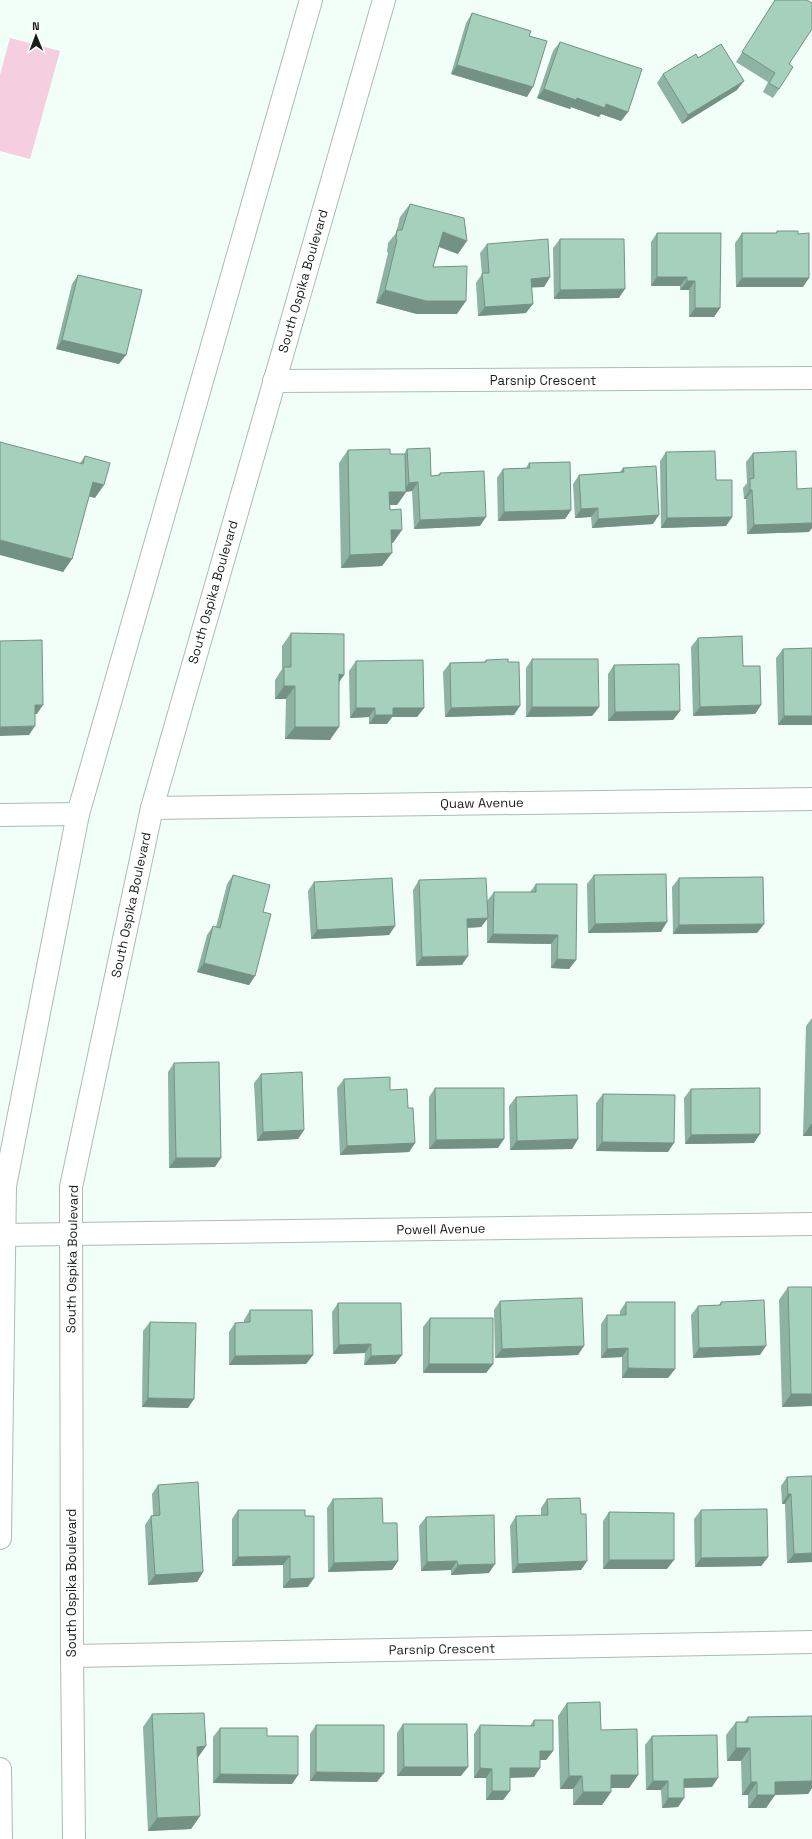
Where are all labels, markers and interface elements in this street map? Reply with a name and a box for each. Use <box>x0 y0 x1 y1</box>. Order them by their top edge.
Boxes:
north arrow <box>16 16 56 56</box>
text: N <box>32 19 40 33</box>
street label: South Ospika Boulevard <box>274 207 332 355</box>
street label: Parsnip Crescent <box>490 372 596 389</box>
street label: South Ospika Boulevard <box>184 518 242 666</box>
street label: Quaw Avenue <box>440 794 524 812</box>
street label: South Ospika Boulevard <box>107 831 155 979</box>
street label: South Ospika Boulevard <box>62 1185 82 1333</box>
street label: Powell Avenue <box>396 1220 486 1238</box>
street label: South Ospika Boulevard <box>63 1509 80 1657</box>
street label: Parsnip Crescent <box>389 1640 495 1658</box>

